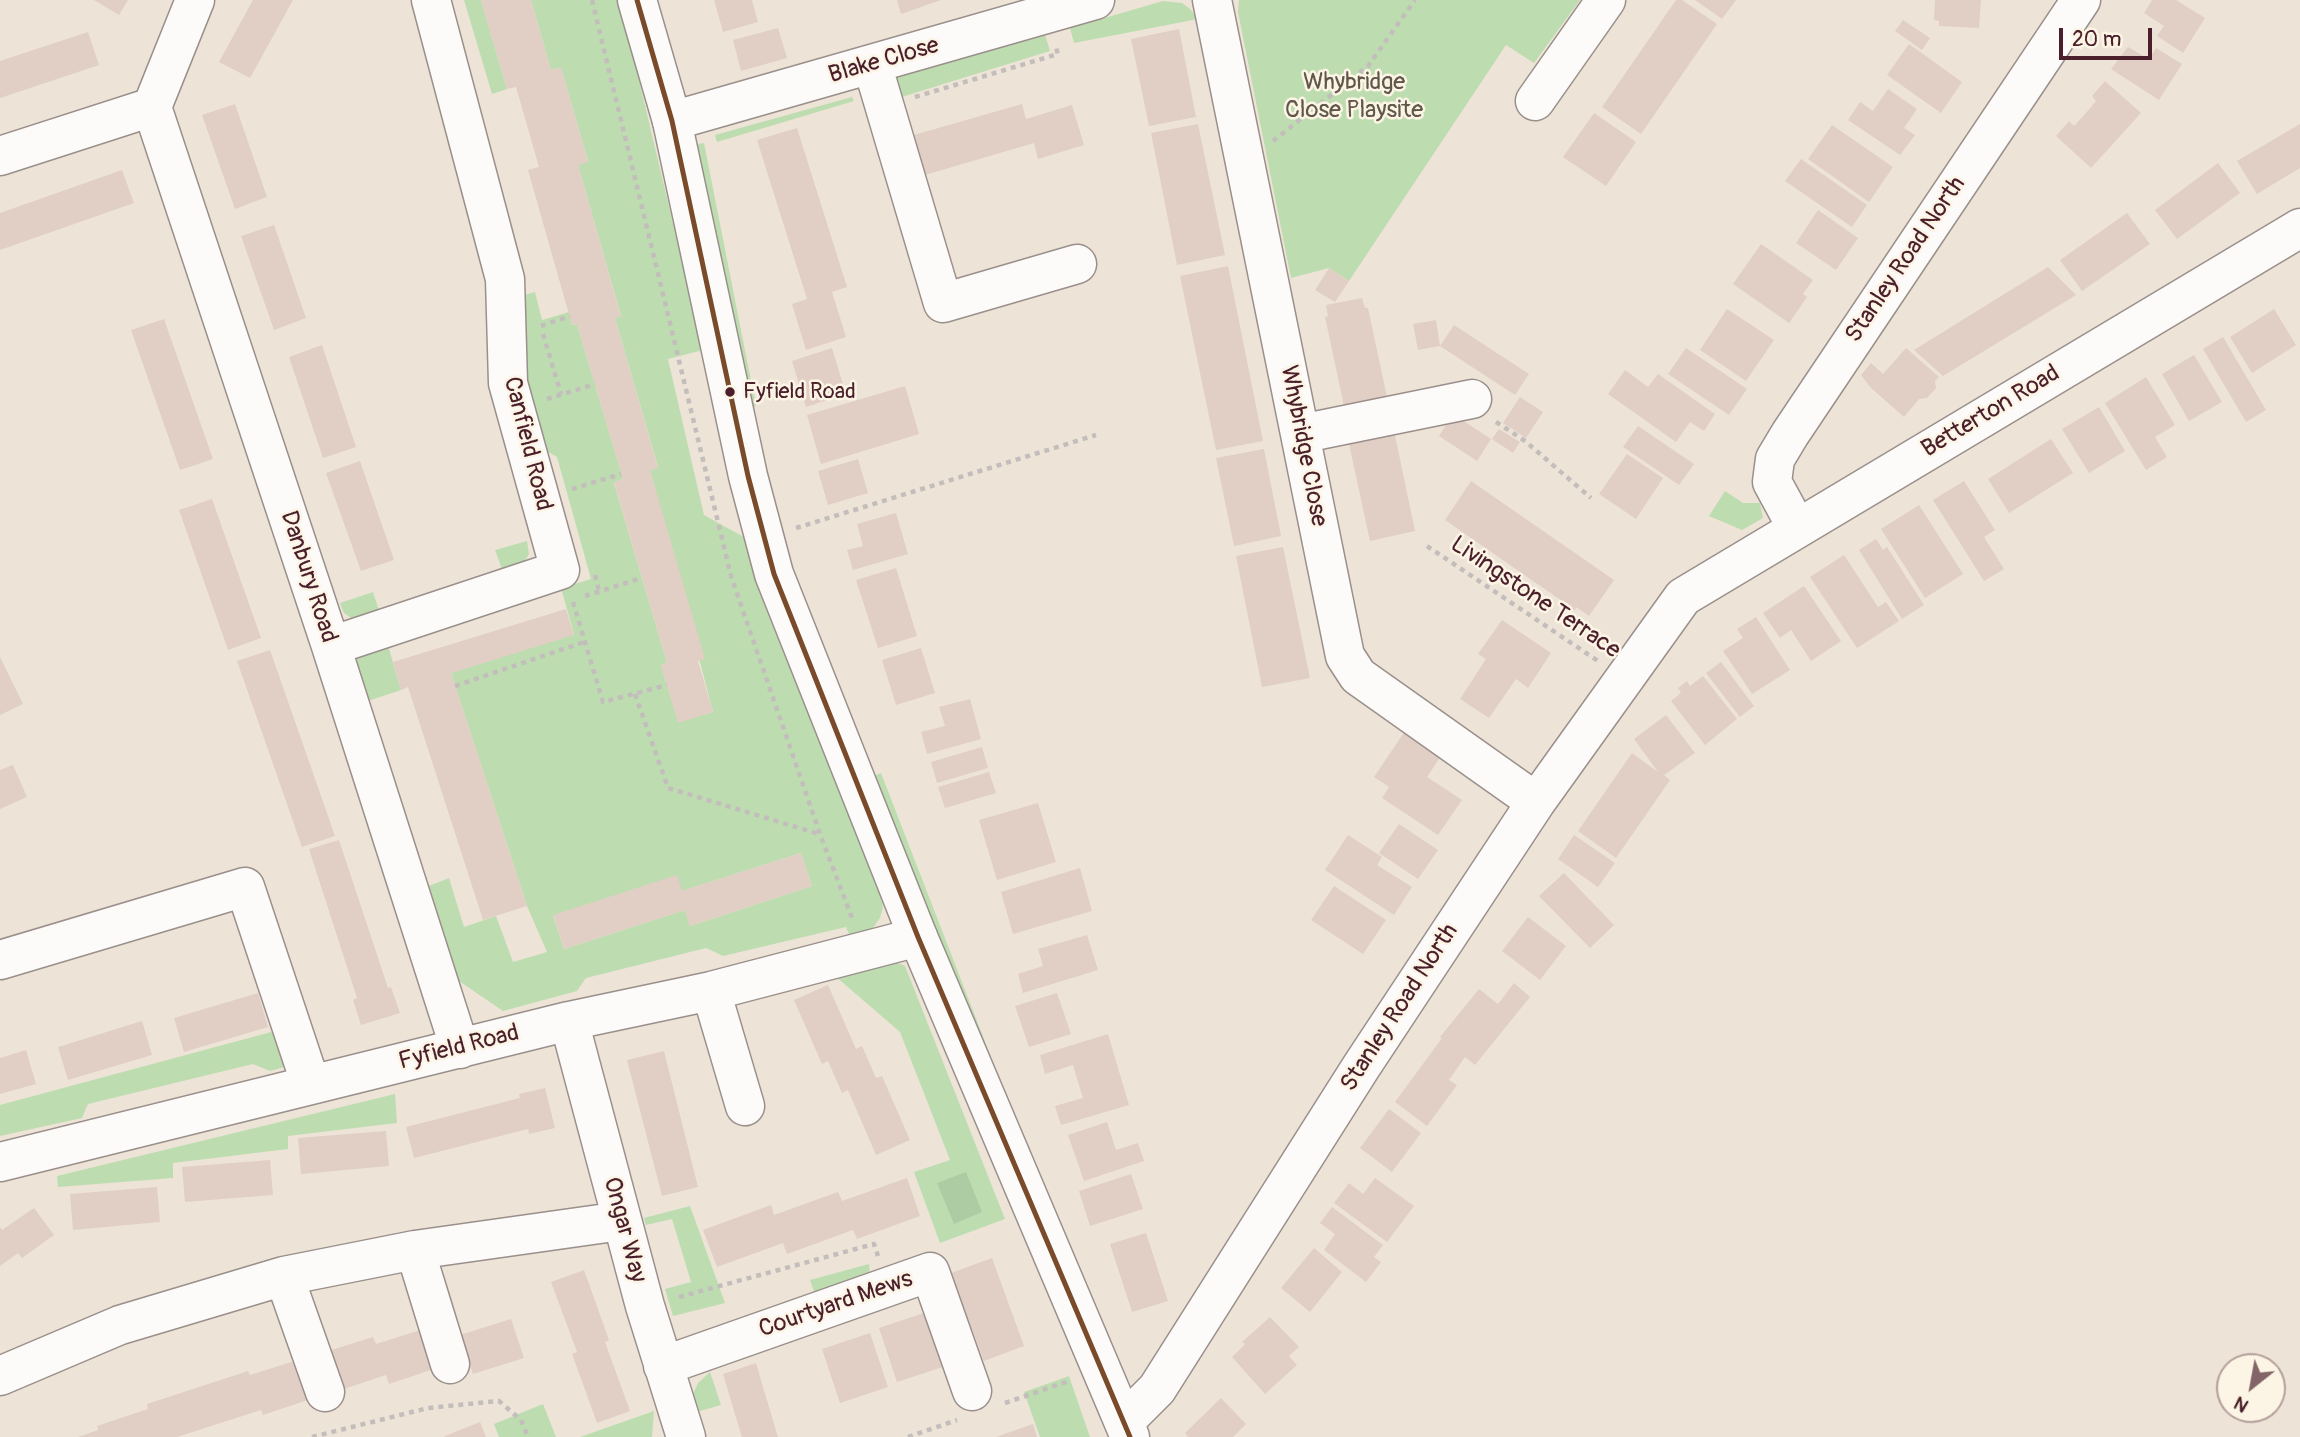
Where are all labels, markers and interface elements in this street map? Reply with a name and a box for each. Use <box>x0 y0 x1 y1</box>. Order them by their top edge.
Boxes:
scale bar <box>2062 14 2155 58</box>
text: 20 m <box>2072 26 2121 53</box>
street label: Blake Close <box>825 32 943 90</box>
park label: Whybridge Close Playsite <box>1285 69 1423 125</box>
street label: Stanley Road North <box>1840 171 1972 349</box>
street label: Betterton Road <box>1917 359 2065 465</box>
street label: Whybridge Close <box>1273 363 1333 529</box>
street label: Canfield Road <box>496 374 558 514</box>
place label: Fyfield Road <box>743 379 856 405</box>
marker: Fyfield Road <box>723 385 737 399</box>
street label: Danbury Road <box>273 508 343 646</box>
street label: Livingstone Terrace <box>1445 531 1625 665</box>
street label: Stanley Road North <box>1335 919 1465 1097</box>
street label: Fyfield Road <box>396 1019 522 1077</box>
street label: Ongar Way <box>596 1174 652 1286</box>
street label: Courtyard Mews <box>755 1265 917 1345</box>
north arrow <box>2216 1353 2286 1423</box>
text: N <box>2230 1391 2253 1418</box>

